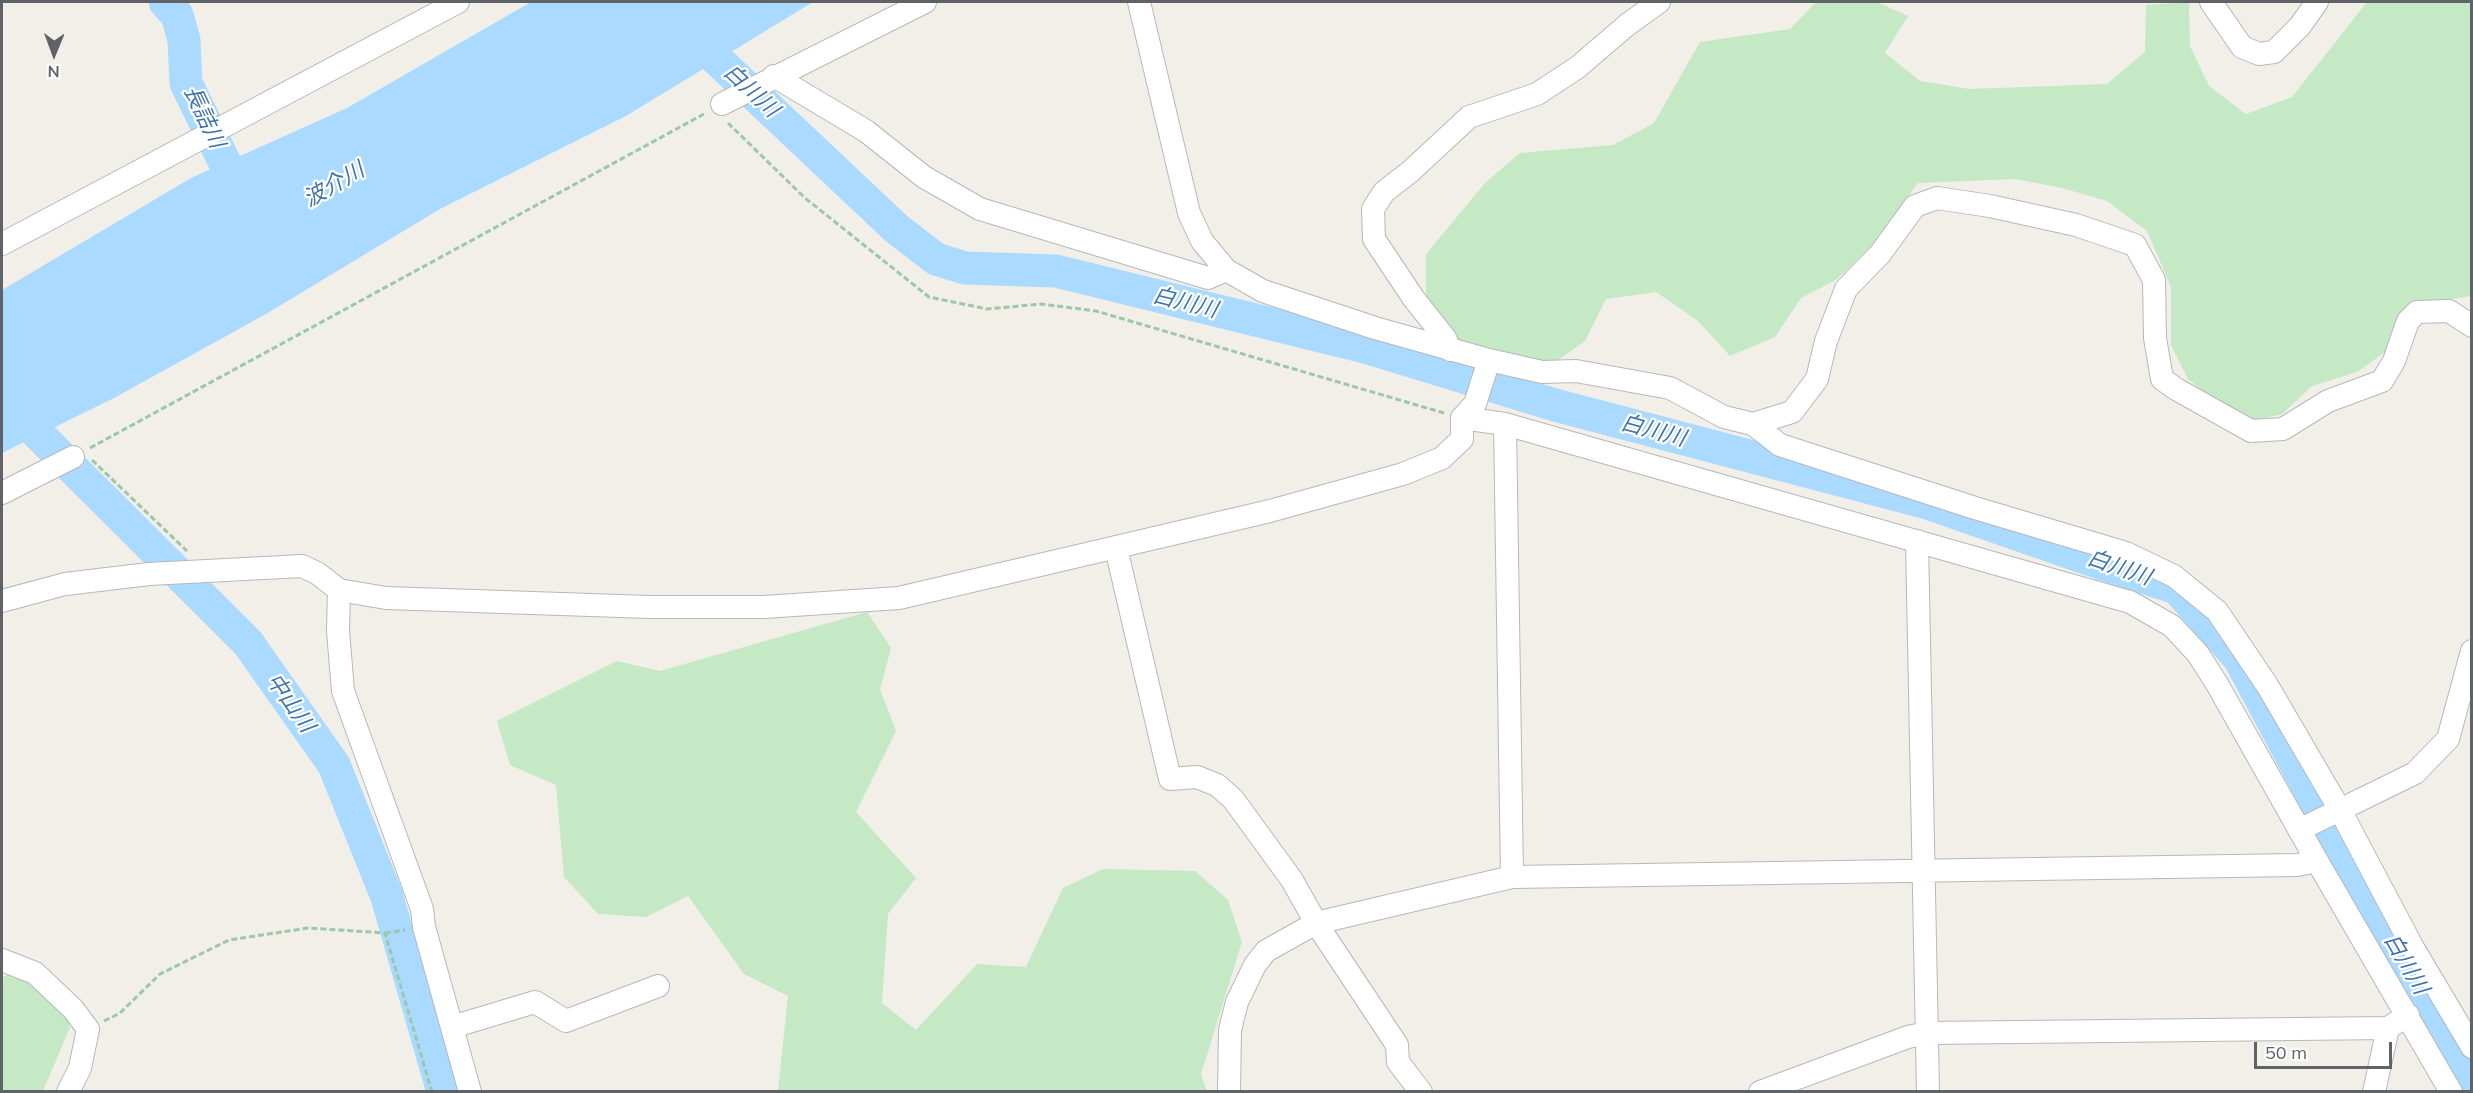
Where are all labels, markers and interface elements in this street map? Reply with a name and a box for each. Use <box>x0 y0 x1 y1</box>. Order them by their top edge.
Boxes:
north arrow <box>24 24 84 84</box>
water label: 白川川 <box>718 59 784 123</box>
text: N <box>47 62 60 82</box>
water label: 長詰川 <box>178 82 230 152</box>
water label: 波介川 <box>299 157 369 213</box>
water label: 白川川 <box>1150 282 1220 324</box>
water label: 白川川 <box>1618 410 1688 452</box>
water label: 白川川 <box>2084 545 2154 591</box>
water label: 中山川 <box>260 668 320 738</box>
water label: 白川川 <box>2378 929 2434 999</box>
scale bar <box>2257 1030 2395 1068</box>
text: 50 m <box>2265 1041 2307 1064</box>

